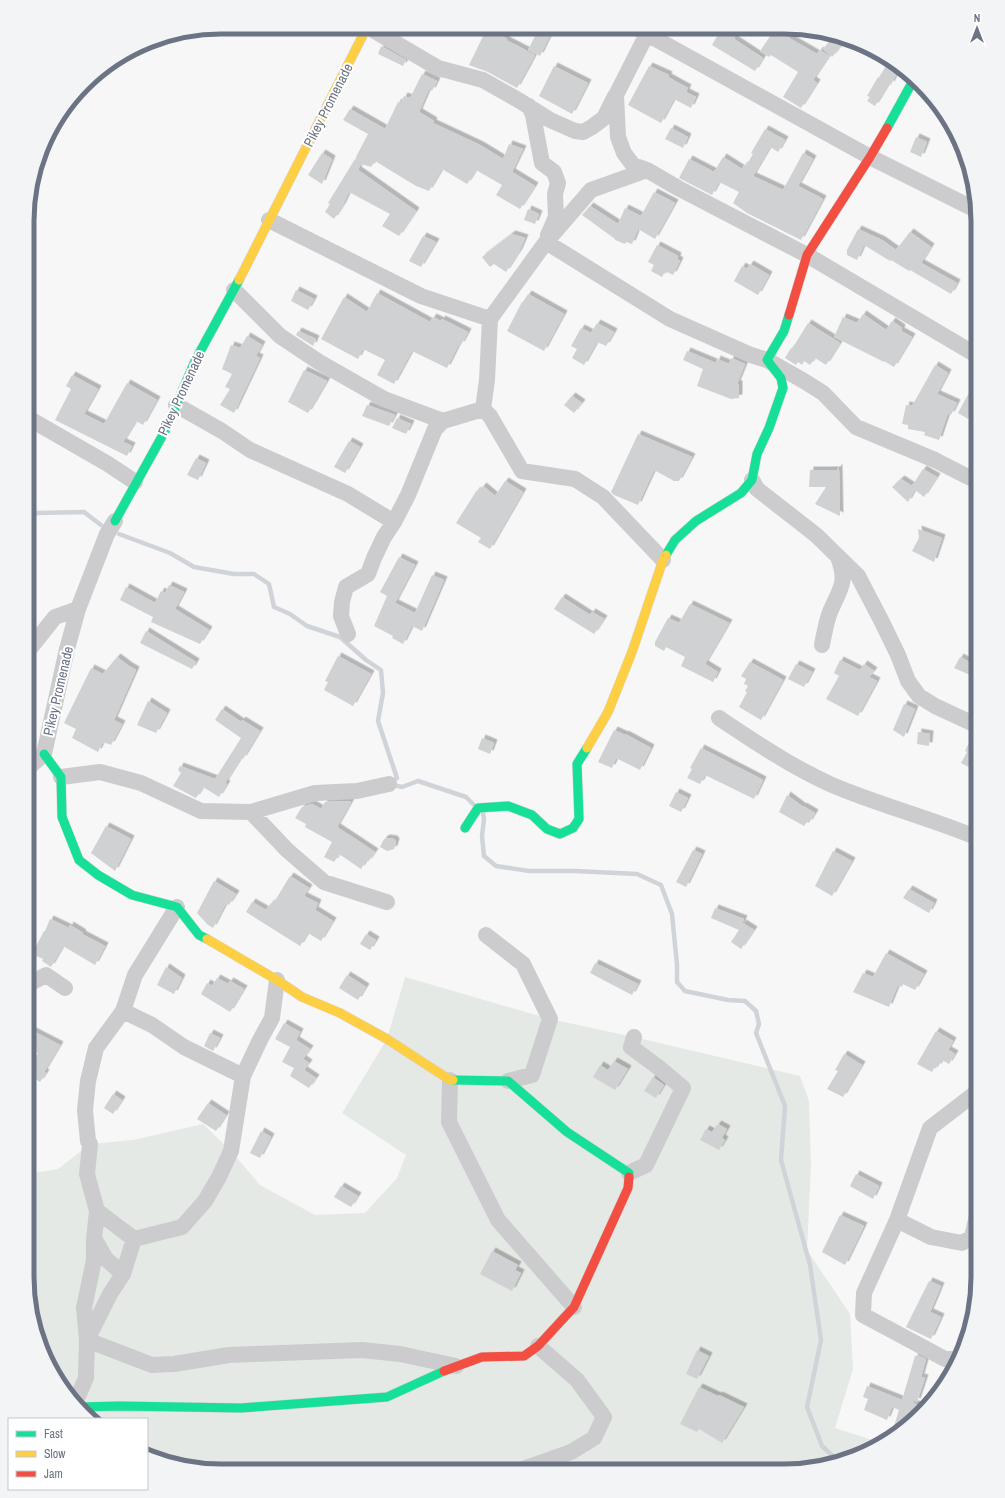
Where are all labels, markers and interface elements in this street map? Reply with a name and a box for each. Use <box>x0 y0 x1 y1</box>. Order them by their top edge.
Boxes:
north arrow <box>957 8 997 48</box>
text: N <box>974 11 980 25</box>
street label: Pikey Promenade <box>299 60 357 150</box>
street label: Pikey Promenade <box>154 348 208 438</box>
street label: Pikey Promenade <box>39 645 77 737</box>
legend <box>8 1418 148 1490</box>
text: Fast <box>44 1426 63 1442</box>
text: Slow <box>44 1446 66 1462</box>
text: Jam <box>44 1466 63 1482</box>

